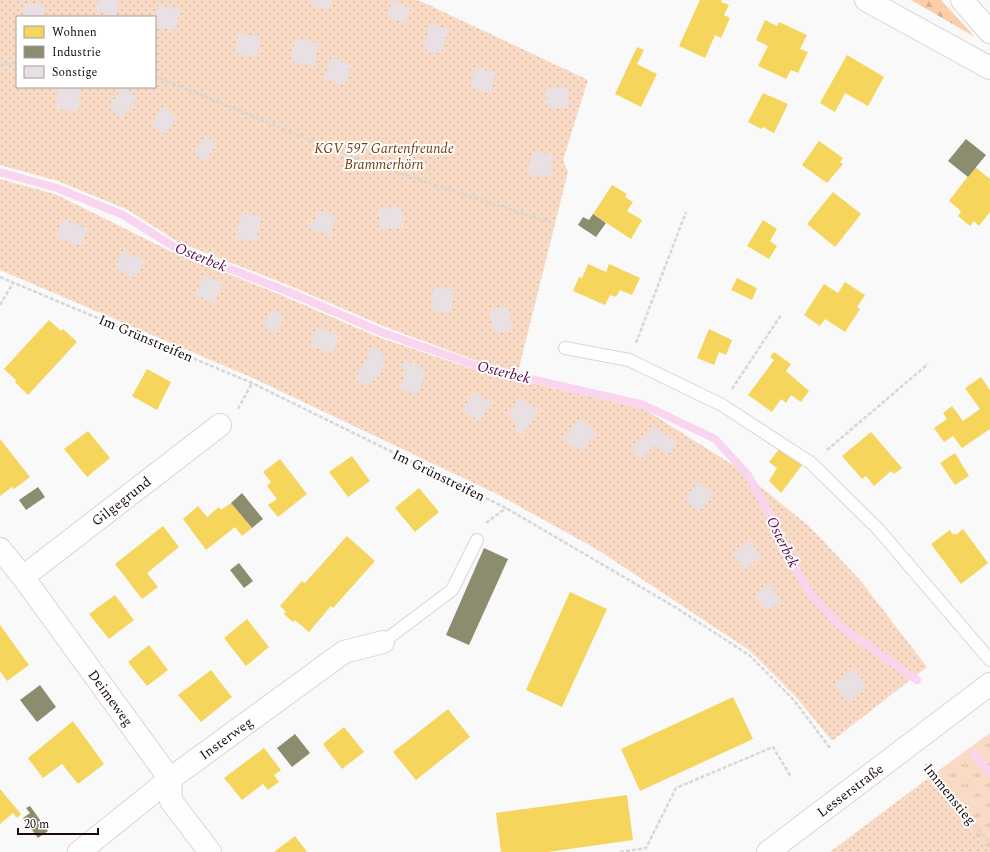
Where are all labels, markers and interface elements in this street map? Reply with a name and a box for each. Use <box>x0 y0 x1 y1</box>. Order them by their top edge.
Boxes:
legend <box>16 16 156 88</box>
text: Wohnen <box>52 23 97 42</box>
text: Industrie <box>52 43 101 62</box>
text: Sonstige <box>52 63 98 82</box>
park label: KGV 597 Gartenfreunde Brammerhörn <box>314 138 454 175</box>
water label: Osterbek <box>171 237 230 278</box>
street label: Im Grünstreifen <box>95 309 196 368</box>
water label: Osterbek <box>475 355 533 390</box>
street label: Im Grünstreifen <box>389 444 489 507</box>
street label: Gilgegrund <box>87 471 156 531</box>
water label: Osterbek <box>760 513 805 572</box>
street label: Deimeweg <box>83 666 138 731</box>
street label: Insterweg <box>195 712 257 765</box>
street label: Lesserstraße <box>813 758 888 822</box>
street label: Immenstieg <box>918 759 981 830</box>
scale bar <box>18 810 98 836</box>
text: 20 m <box>24 815 49 834</box>

